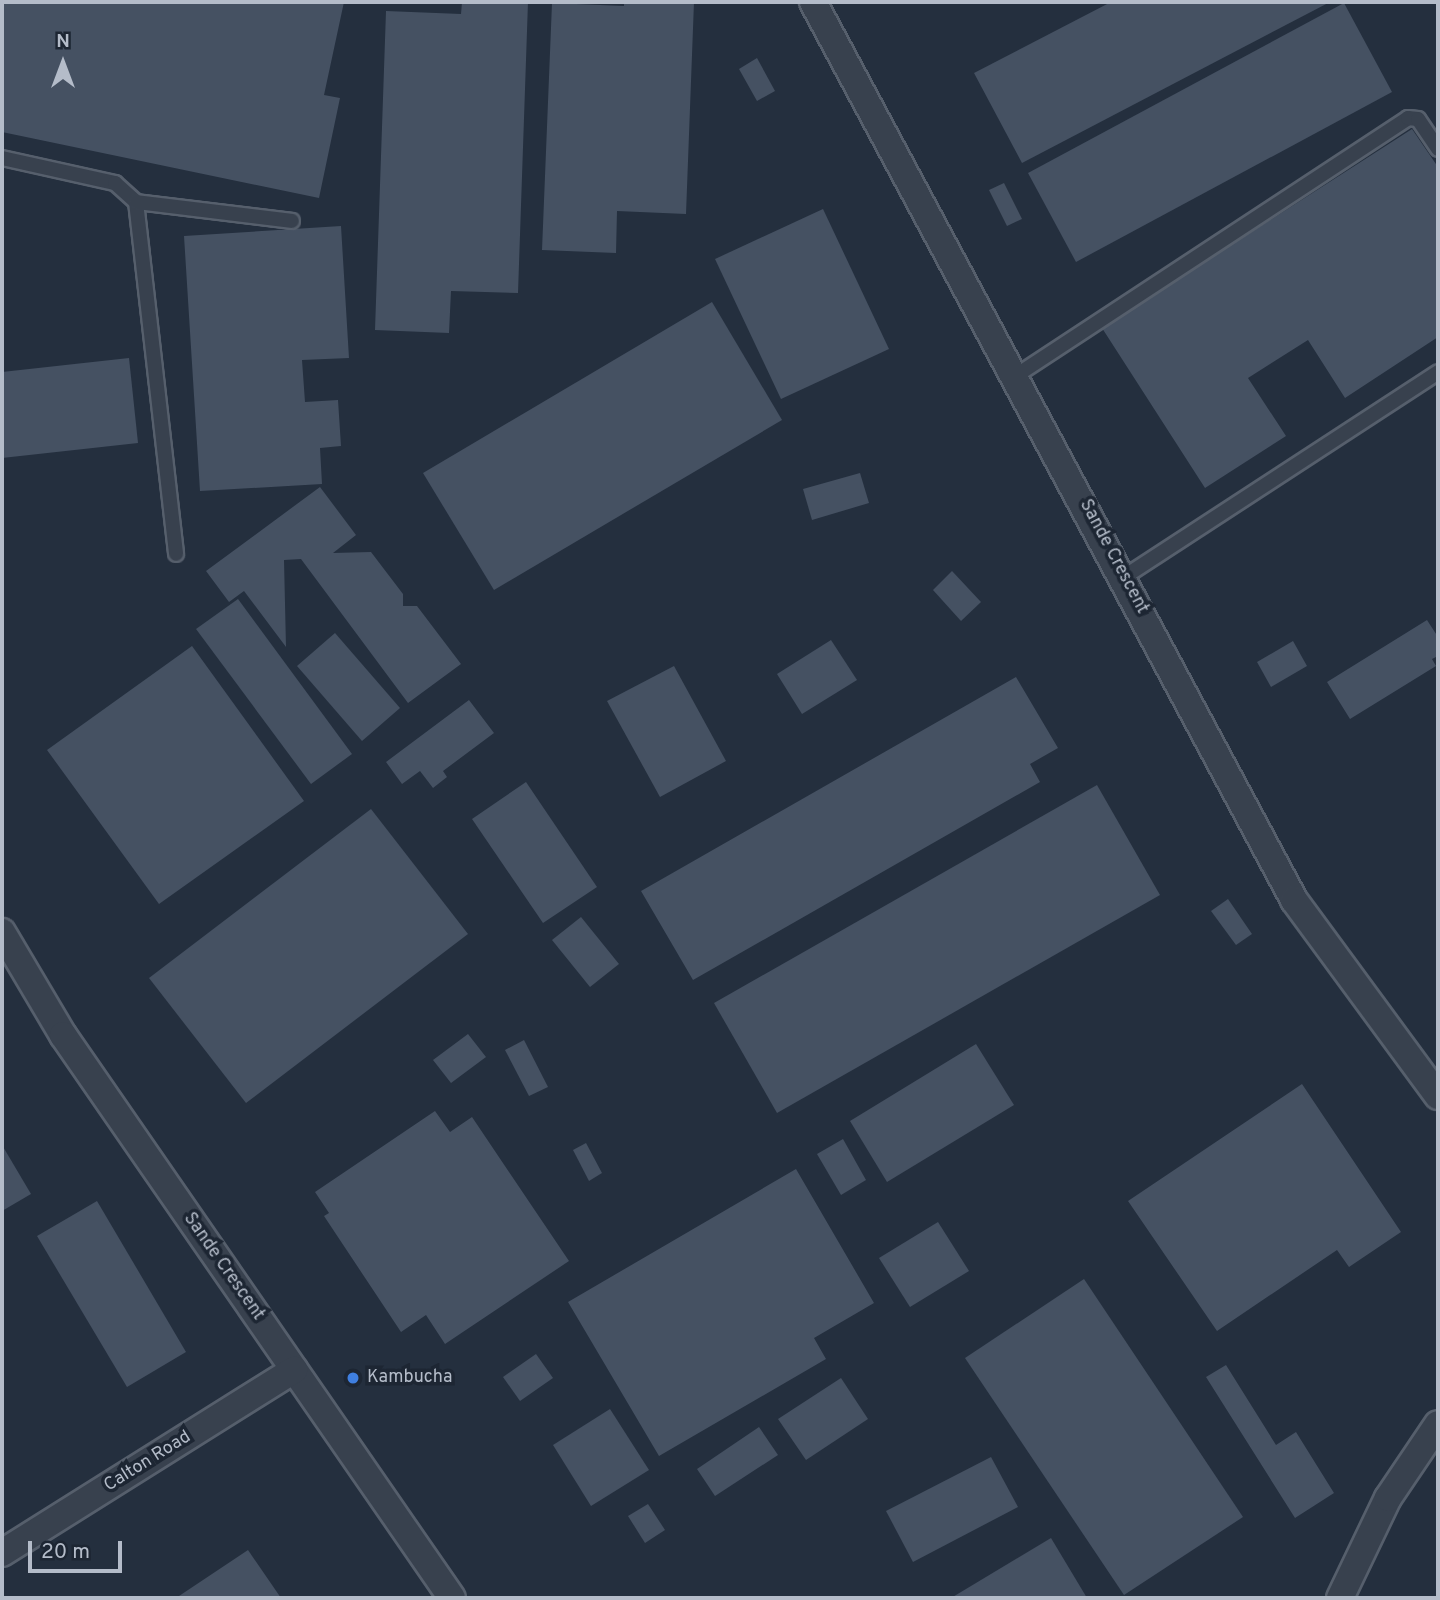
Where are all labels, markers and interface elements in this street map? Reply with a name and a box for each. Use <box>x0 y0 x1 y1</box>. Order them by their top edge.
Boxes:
north arrow <box>28 28 98 98</box>
text: N <box>56 30 70 54</box>
street label: Sande Crescent <box>1074 496 1152 618</box>
street label: Sande Crescent <box>178 1209 268 1325</box>
place label: Kambucha <box>367 1367 452 1389</box>
marker: Kambucha <box>345 1370 361 1386</box>
street label: Calton Road <box>101 1427 195 1497</box>
scale bar <box>32 1526 126 1570</box>
text: 20 m <box>41 1539 90 1566</box>

